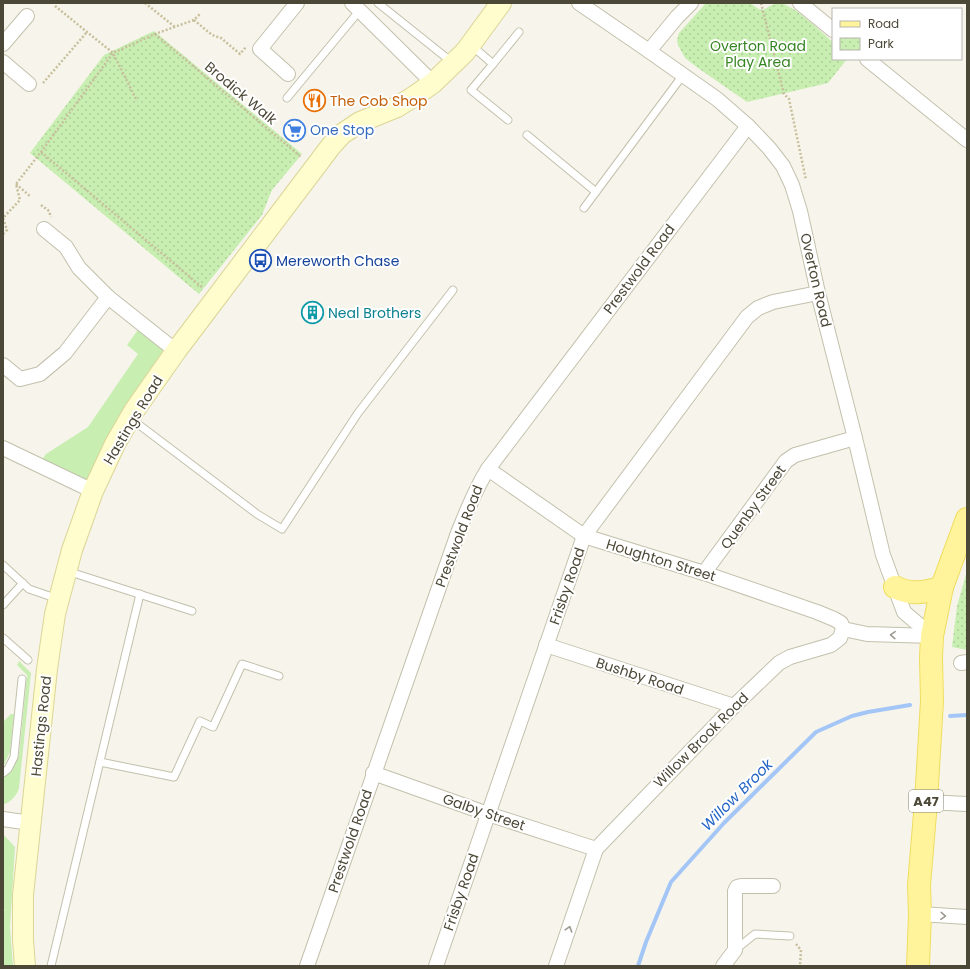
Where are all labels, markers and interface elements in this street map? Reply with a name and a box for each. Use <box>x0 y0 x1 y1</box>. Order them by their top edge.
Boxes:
legend <box>832 8 962 60</box>
text: Road <box>868 15 899 32</box>
text: Park <box>868 35 895 52</box>
park label: Overton Road Play Area <box>710 36 806 72</box>
street label: Brodick Walk <box>201 57 282 130</box>
restaurant icon: The Cob Shop <box>301 88 327 114</box>
place label: The Cob Shop <box>330 91 428 111</box>
supermarket icon: One Stop <box>281 117 307 143</box>
place label: One Stop <box>310 120 374 140</box>
street label: Prestwold Road <box>599 220 679 318</box>
street label: Overton Road <box>795 231 837 329</box>
bus stop icon: Mereworth Chase <box>248 248 274 274</box>
place label: Mereworth Chase <box>276 251 400 271</box>
building icon: Neal Brothers <box>300 300 326 326</box>
place label: Neal Brothers <box>328 303 421 323</box>
street label: Hastings Road <box>98 372 168 468</box>
street label: Quenby Street <box>716 461 790 553</box>
street label: Prestwold Road <box>430 482 488 590</box>
street label: Houghton Street <box>604 534 718 586</box>
street label: Frisby Road <box>544 545 590 627</box>
one-way arrow <box>890 631 896 639</box>
street label: Bushby Road <box>593 652 687 700</box>
street label: Hastings Road <box>26 675 56 777</box>
street label: Willow Brook Road <box>649 688 753 792</box>
water label: Willow Brook <box>696 753 778 835</box>
street label: Prestwold Road <box>323 787 377 895</box>
street label: Galby Street <box>440 789 528 835</box>
road number: A47 <box>909 790 943 812</box>
street label: Frisby Road <box>438 851 484 933</box>
one-way arrow <box>940 911 946 920</box>
one-way arrow <box>564 926 572 933</box>

